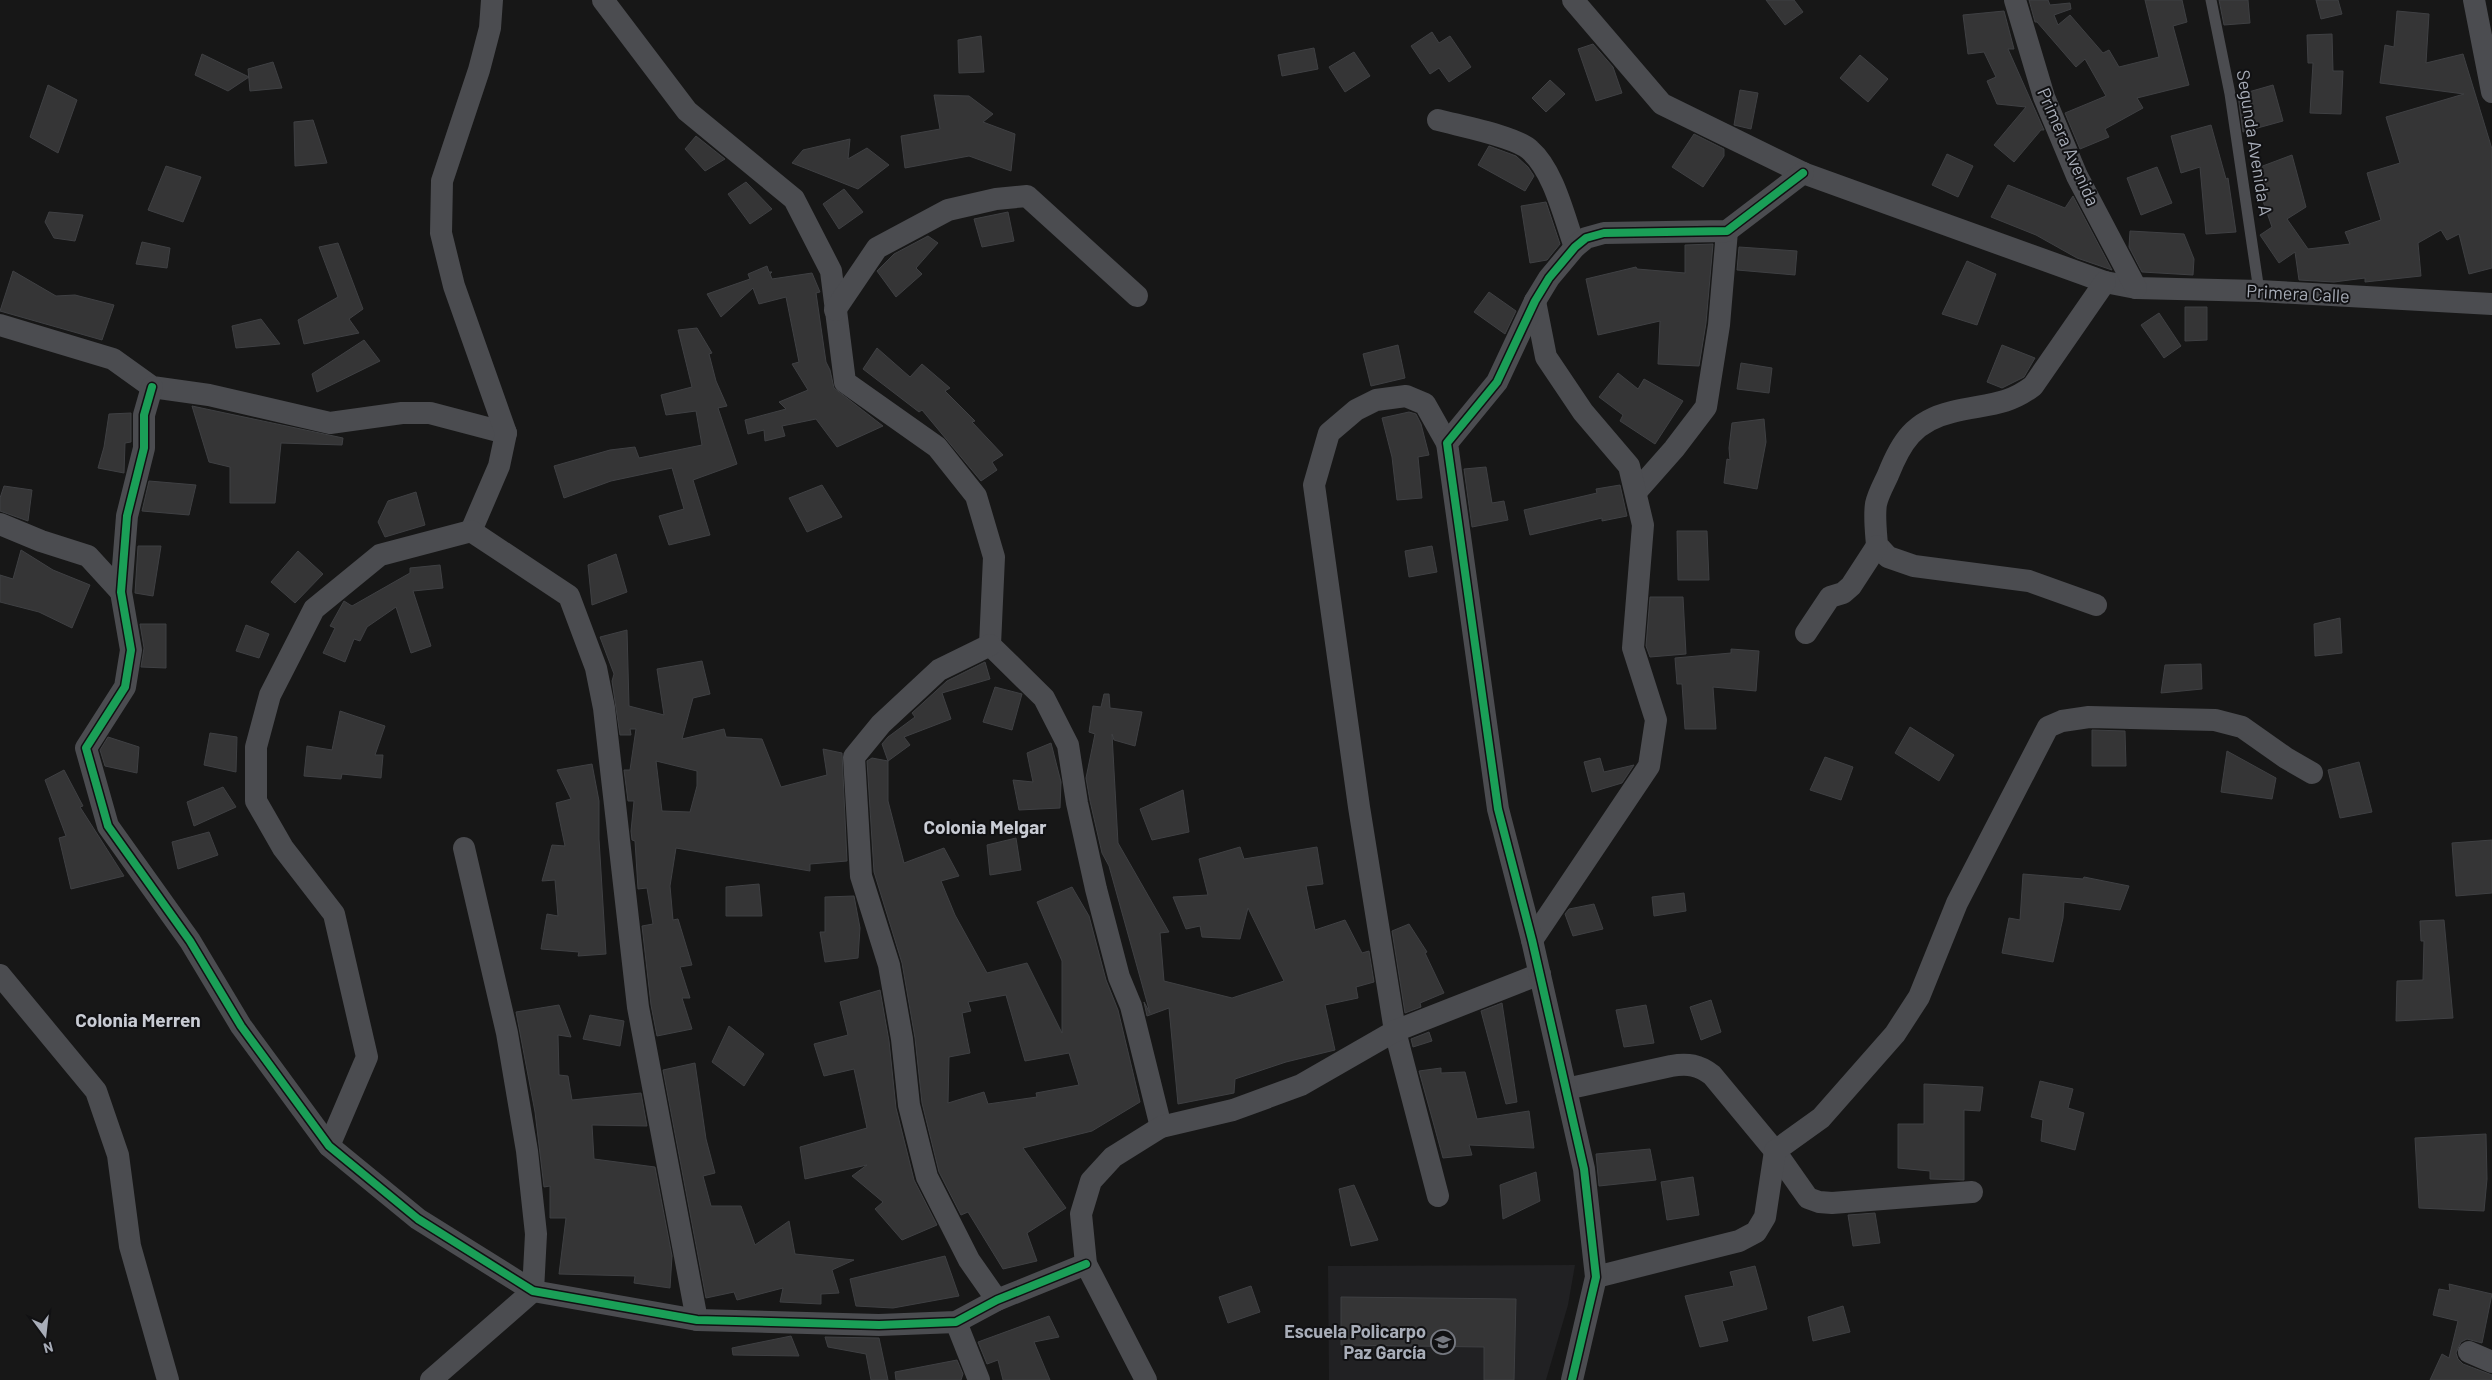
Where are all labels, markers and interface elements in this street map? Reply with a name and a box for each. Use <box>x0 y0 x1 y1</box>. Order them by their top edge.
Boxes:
street label: Segunda Avenida A <box>2233 68 2277 218</box>
street label: Primera Avenida <box>2033 84 2105 209</box>
street label: Primera Calle <box>2246 279 2350 307</box>
district label: Colonia Melgar <box>924 815 1047 838</box>
district label: Colonia Merren <box>75 1008 201 1031</box>
north arrow <box>20 1310 70 1360</box>
place label: Escuela Policarpo Paz García <box>1284 1320 1426 1363</box>
school or university icon: Escuela Policarpo Paz García <box>1430 1329 1456 1355</box>
text: N <box>42 1339 55 1357</box>

